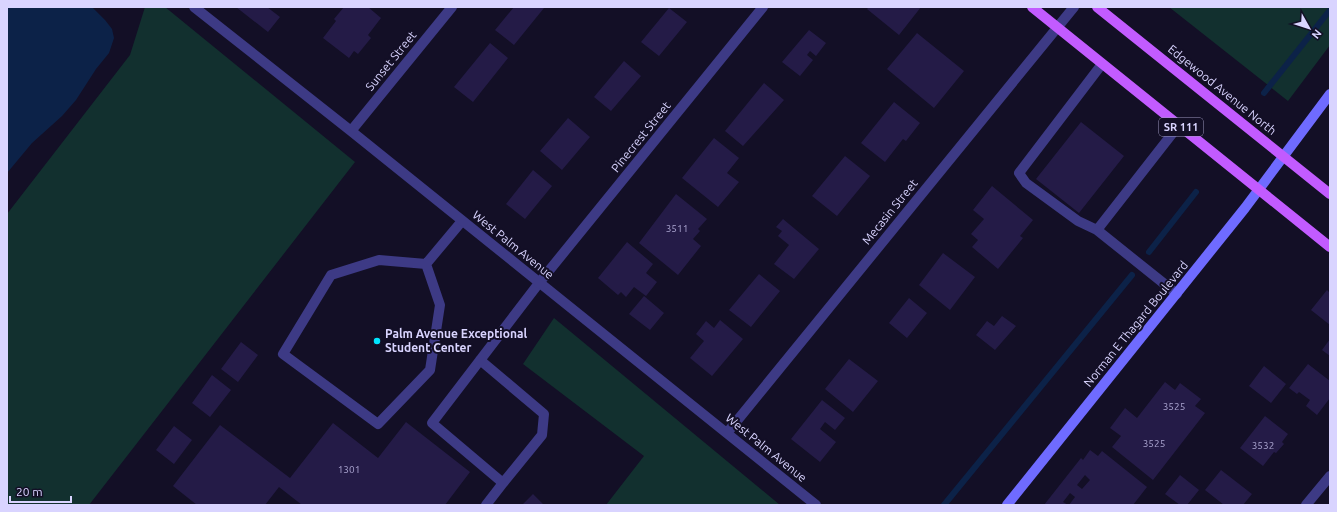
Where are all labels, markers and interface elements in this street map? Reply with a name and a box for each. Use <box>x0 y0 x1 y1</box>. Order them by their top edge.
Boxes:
north arrow <box>1289 8 1329 48</box>
text: N <box>1310 27 1324 41</box>
street label: Sunset Street <box>363 28 419 93</box>
street label: Edgewood Avenue North <box>1166 42 1279 137</box>
street label: Pinecrest Street <box>608 99 673 174</box>
road number: SR 111 <box>1159 118 1203 136</box>
street label: Mecasin Street <box>859 176 920 247</box>
street label: West Palm Avenue <box>470 208 556 281</box>
house number: 3511 <box>666 223 688 234</box>
street label: Norman E Thagard Boulevard <box>1081 258 1190 389</box>
place label: Palm Avenue Exceptional Student Center <box>385 327 527 354</box>
marker: Palm Avenue Exceptional Student Center <box>372 336 382 346</box>
house number: 3525 <box>1163 401 1185 412</box>
street label: West Palm Avenue <box>723 411 809 484</box>
house number: 3525 <box>1143 438 1165 449</box>
house number: 3532 <box>1252 440 1274 451</box>
house number: 1301 <box>338 464 360 475</box>
scale bar <box>10 478 71 504</box>
text: 20 m <box>16 485 43 498</box>

